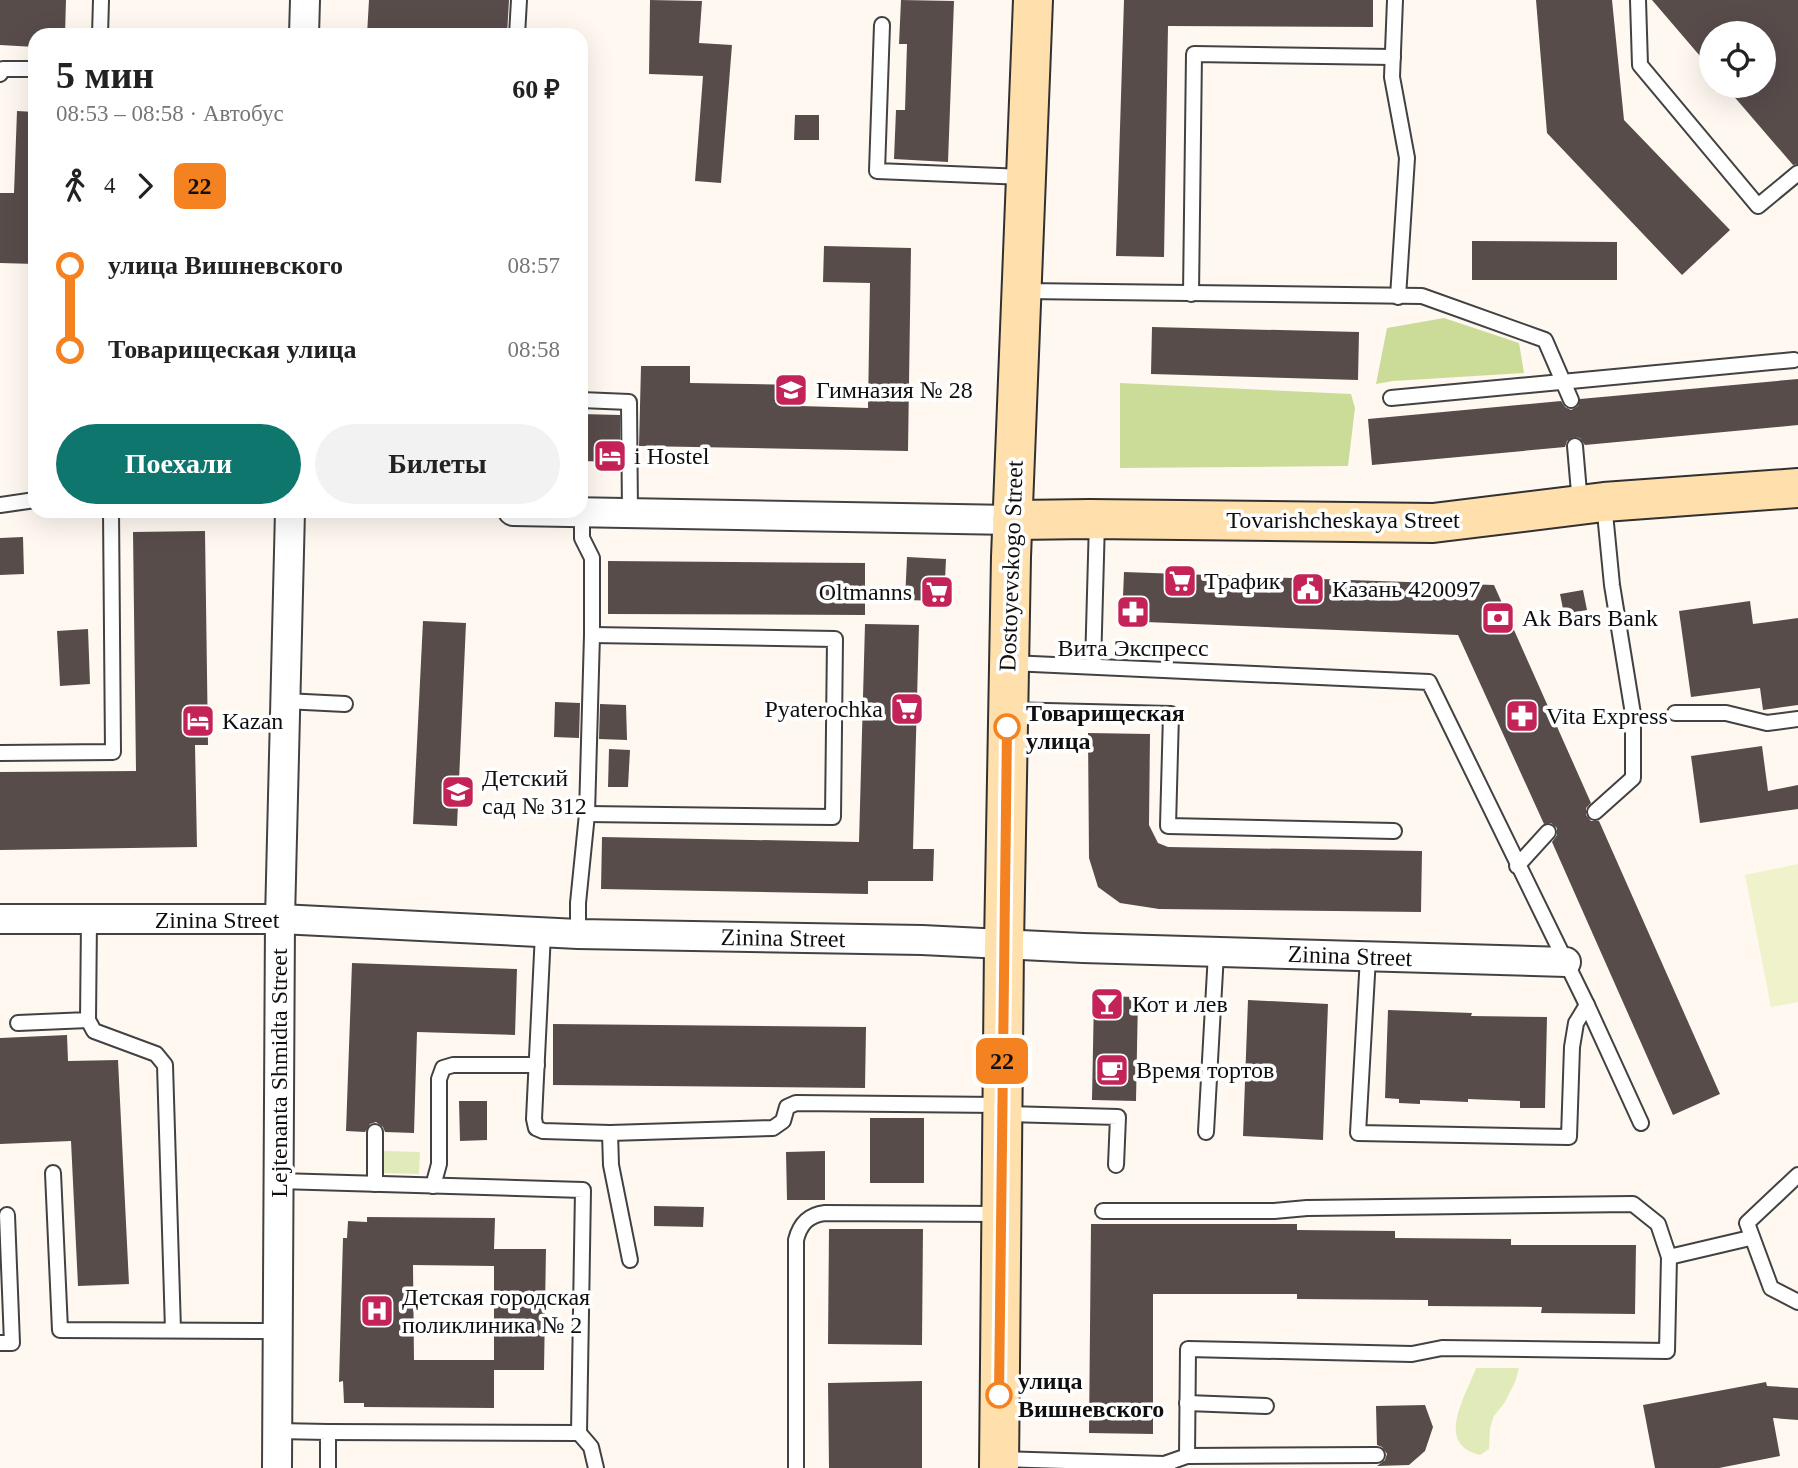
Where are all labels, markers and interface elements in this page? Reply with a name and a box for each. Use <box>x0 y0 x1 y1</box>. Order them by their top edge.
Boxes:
map controls <box>1699 21 1776 98</box>
button: locate <box>1699 21 1776 98</box>
text: 5 мин <box>56 54 154 96</box>
text: 60 ₽ <box>512 75 560 104</box>
text: 08:53 – 08:58 · Автобус <box>56 101 284 126</box>
icon: walk <box>56 167 94 205</box>
icon: forward <box>126 167 164 205</box>
text: 4 <box>104 173 116 198</box>
text: 22 <box>188 173 212 199</box>
text: улица Вишневского <box>108 251 343 280</box>
text: 08:57 <box>508 253 560 278</box>
text: Товарищеская улица <box>108 335 356 364</box>
text: 08:58 <box>508 337 560 362</box>
school or university icon: Гимназия № 28 <box>772 371 810 409</box>
place label: Гимназия № 28 <box>816 377 973 403</box>
button: Поехали <box>56 424 301 504</box>
button: Билеты <box>315 424 560 504</box>
hotel icon: i Hostel <box>591 437 629 475</box>
place label: i Hostel <box>634 443 710 469</box>
street label: Dostoyevskogo Street <box>994 460 1028 672</box>
street label: Tovarishcheskaya Street <box>1226 507 1460 533</box>
supermarket icon: Трафик <box>1161 562 1199 600</box>
place label: Трафик <box>1204 568 1281 594</box>
public building icon: Казань 420097 <box>1289 570 1327 608</box>
supermarket icon: Oltmanns <box>918 573 956 611</box>
place label: Казань 420097 <box>1332 576 1480 602</box>
place label: Oltmanns <box>819 579 912 605</box>
pharmacy icon: Вита Экспресс <box>1114 593 1152 631</box>
bank icon: Ak Bars Bank <box>1479 599 1517 637</box>
place label: Ak Bars Bank <box>1522 605 1658 631</box>
place label: Вита Экспресс <box>1057 635 1209 661</box>
supermarket icon: Pyaterochka <box>888 690 926 728</box>
place label: Pyaterochka <box>764 696 883 722</box>
pharmacy icon: Vita Express <box>1503 697 1541 735</box>
place label: Товарищеская улица <box>1026 700 1185 754</box>
hotel icon: Kazan <box>179 702 217 740</box>
place label: Vita Express <box>1546 703 1668 729</box>
place label: Kazan <box>222 708 283 734</box>
marker: Товарищеская улица <box>994 714 1020 740</box>
place label: Детский сад № 312 <box>482 765 587 819</box>
school or university icon: Детский сад № 312 <box>439 773 477 811</box>
street label: Zinina Street <box>155 907 280 933</box>
street label: Zinina Street <box>720 924 846 952</box>
street label: Zinina Street <box>1287 941 1413 971</box>
street label: Lejtenanta Shmidta Street <box>266 948 292 1198</box>
bar icon: Кот и лев <box>1088 985 1126 1023</box>
place label: Кот и лев <box>1132 991 1228 1017</box>
line badge: 22 <box>970 1038 1034 1084</box>
text: 22 <box>990 1048 1014 1074</box>
cafe icon: Время тортов <box>1093 1051 1131 1089</box>
place label: Время тортов <box>1136 1057 1274 1083</box>
place label: Детская городская поликлиника № 2 <box>402 1284 590 1338</box>
hospital icon: Детская городская поликлиника № 2 <box>358 1292 396 1330</box>
place label: улица Вишневского <box>1018 1368 1164 1422</box>
marker: улица Вишневского <box>986 1382 1012 1408</box>

